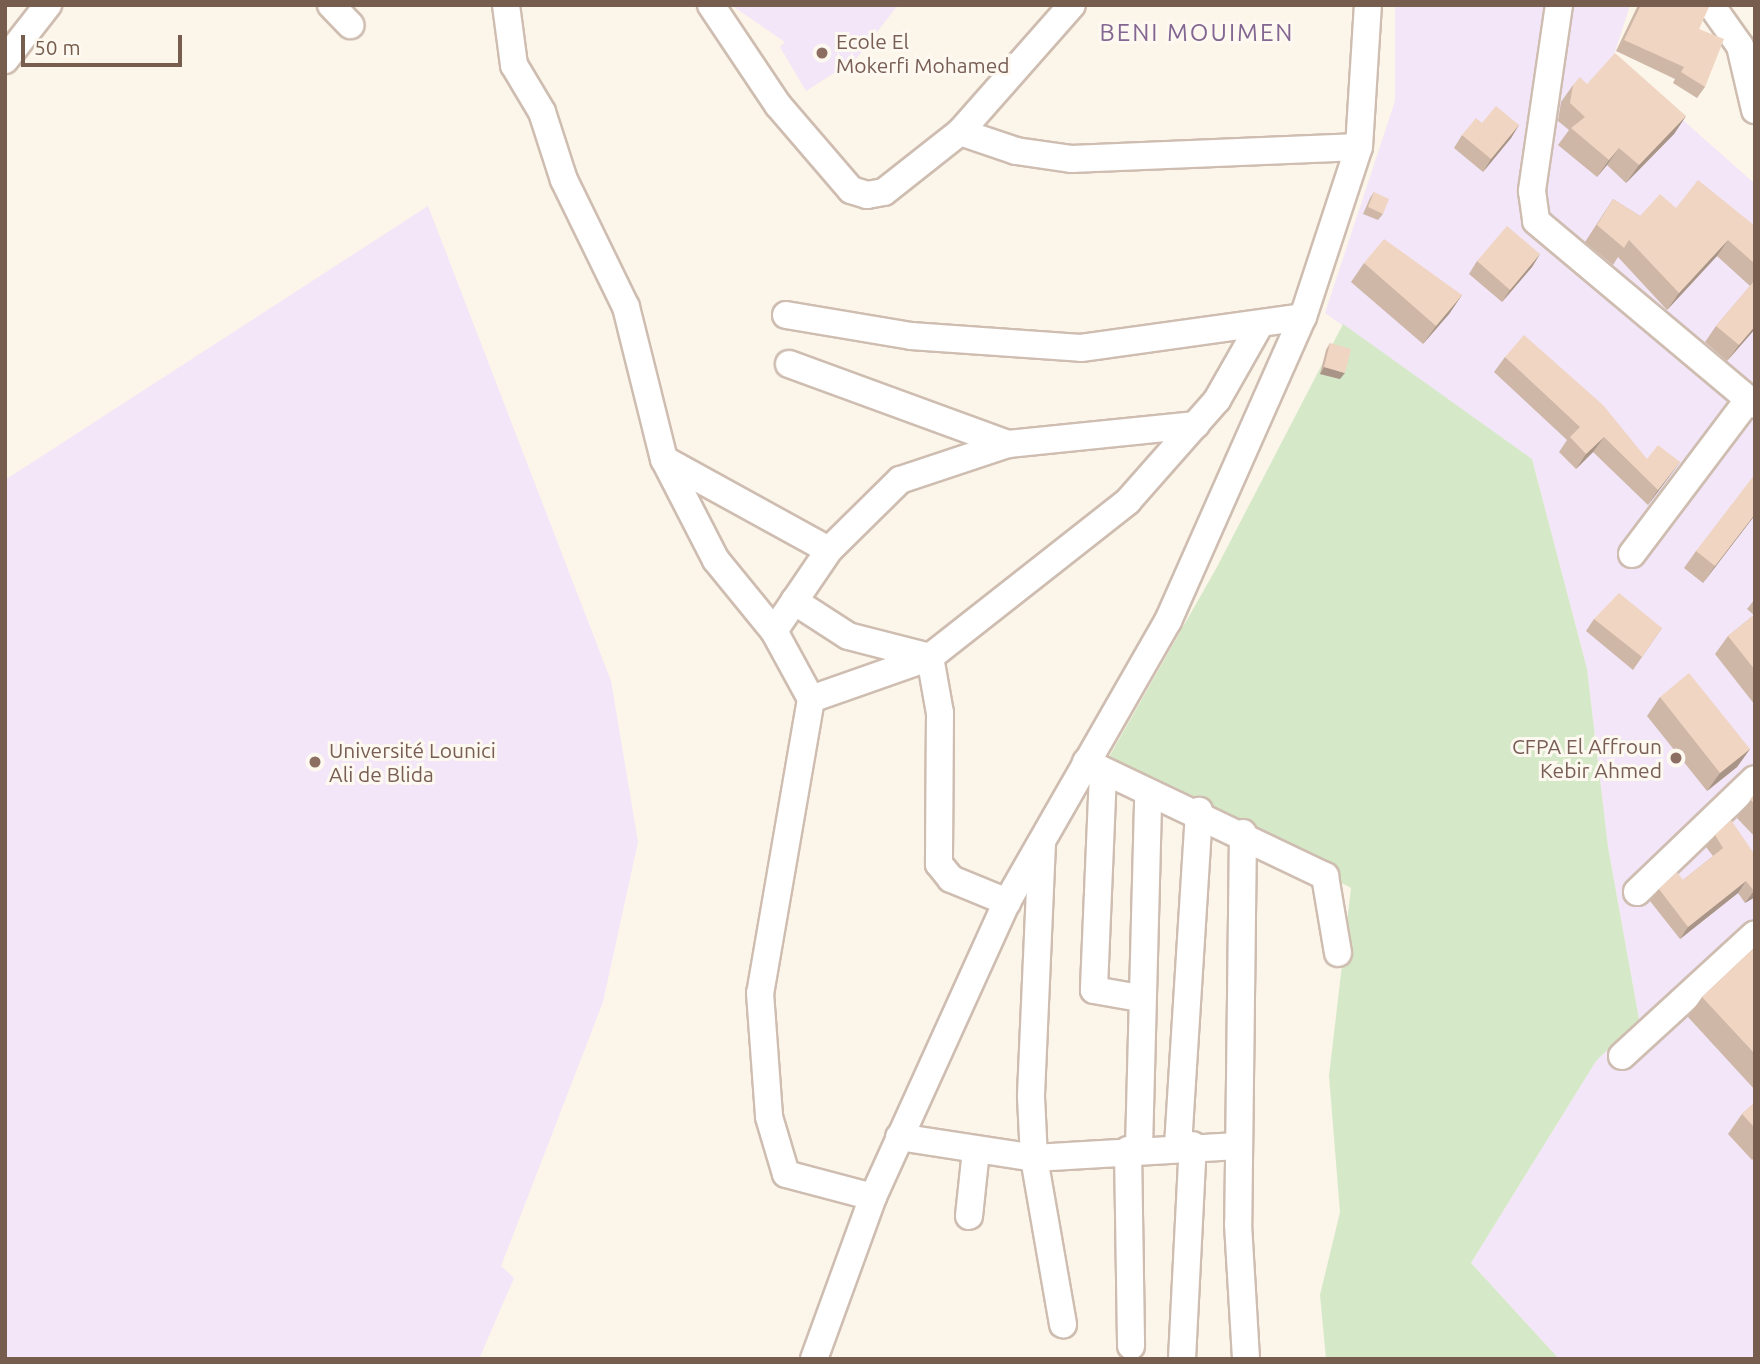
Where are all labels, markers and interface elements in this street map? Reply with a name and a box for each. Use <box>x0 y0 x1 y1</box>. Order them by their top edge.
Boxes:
district label: BENI MOUIMEN <box>1101 19 1293 47</box>
scale bar <box>24 21 186 65</box>
place label: Ecole El Mokerfi Mohamed <box>836 28 1010 78</box>
text: 50 m <box>34 35 81 59</box>
marker: Ecole El Mokerfi Mohamed <box>814 45 830 61</box>
place label: CFPA El Affroun Kebir Ahmed <box>1512 733 1662 783</box>
place label: Université Lounici Ali de Blida <box>329 737 496 787</box>
marker: CFPA El Affroun Kebir Ahmed <box>1668 750 1684 766</box>
marker: Université Lounici Ali de Blida <box>307 754 323 770</box>

